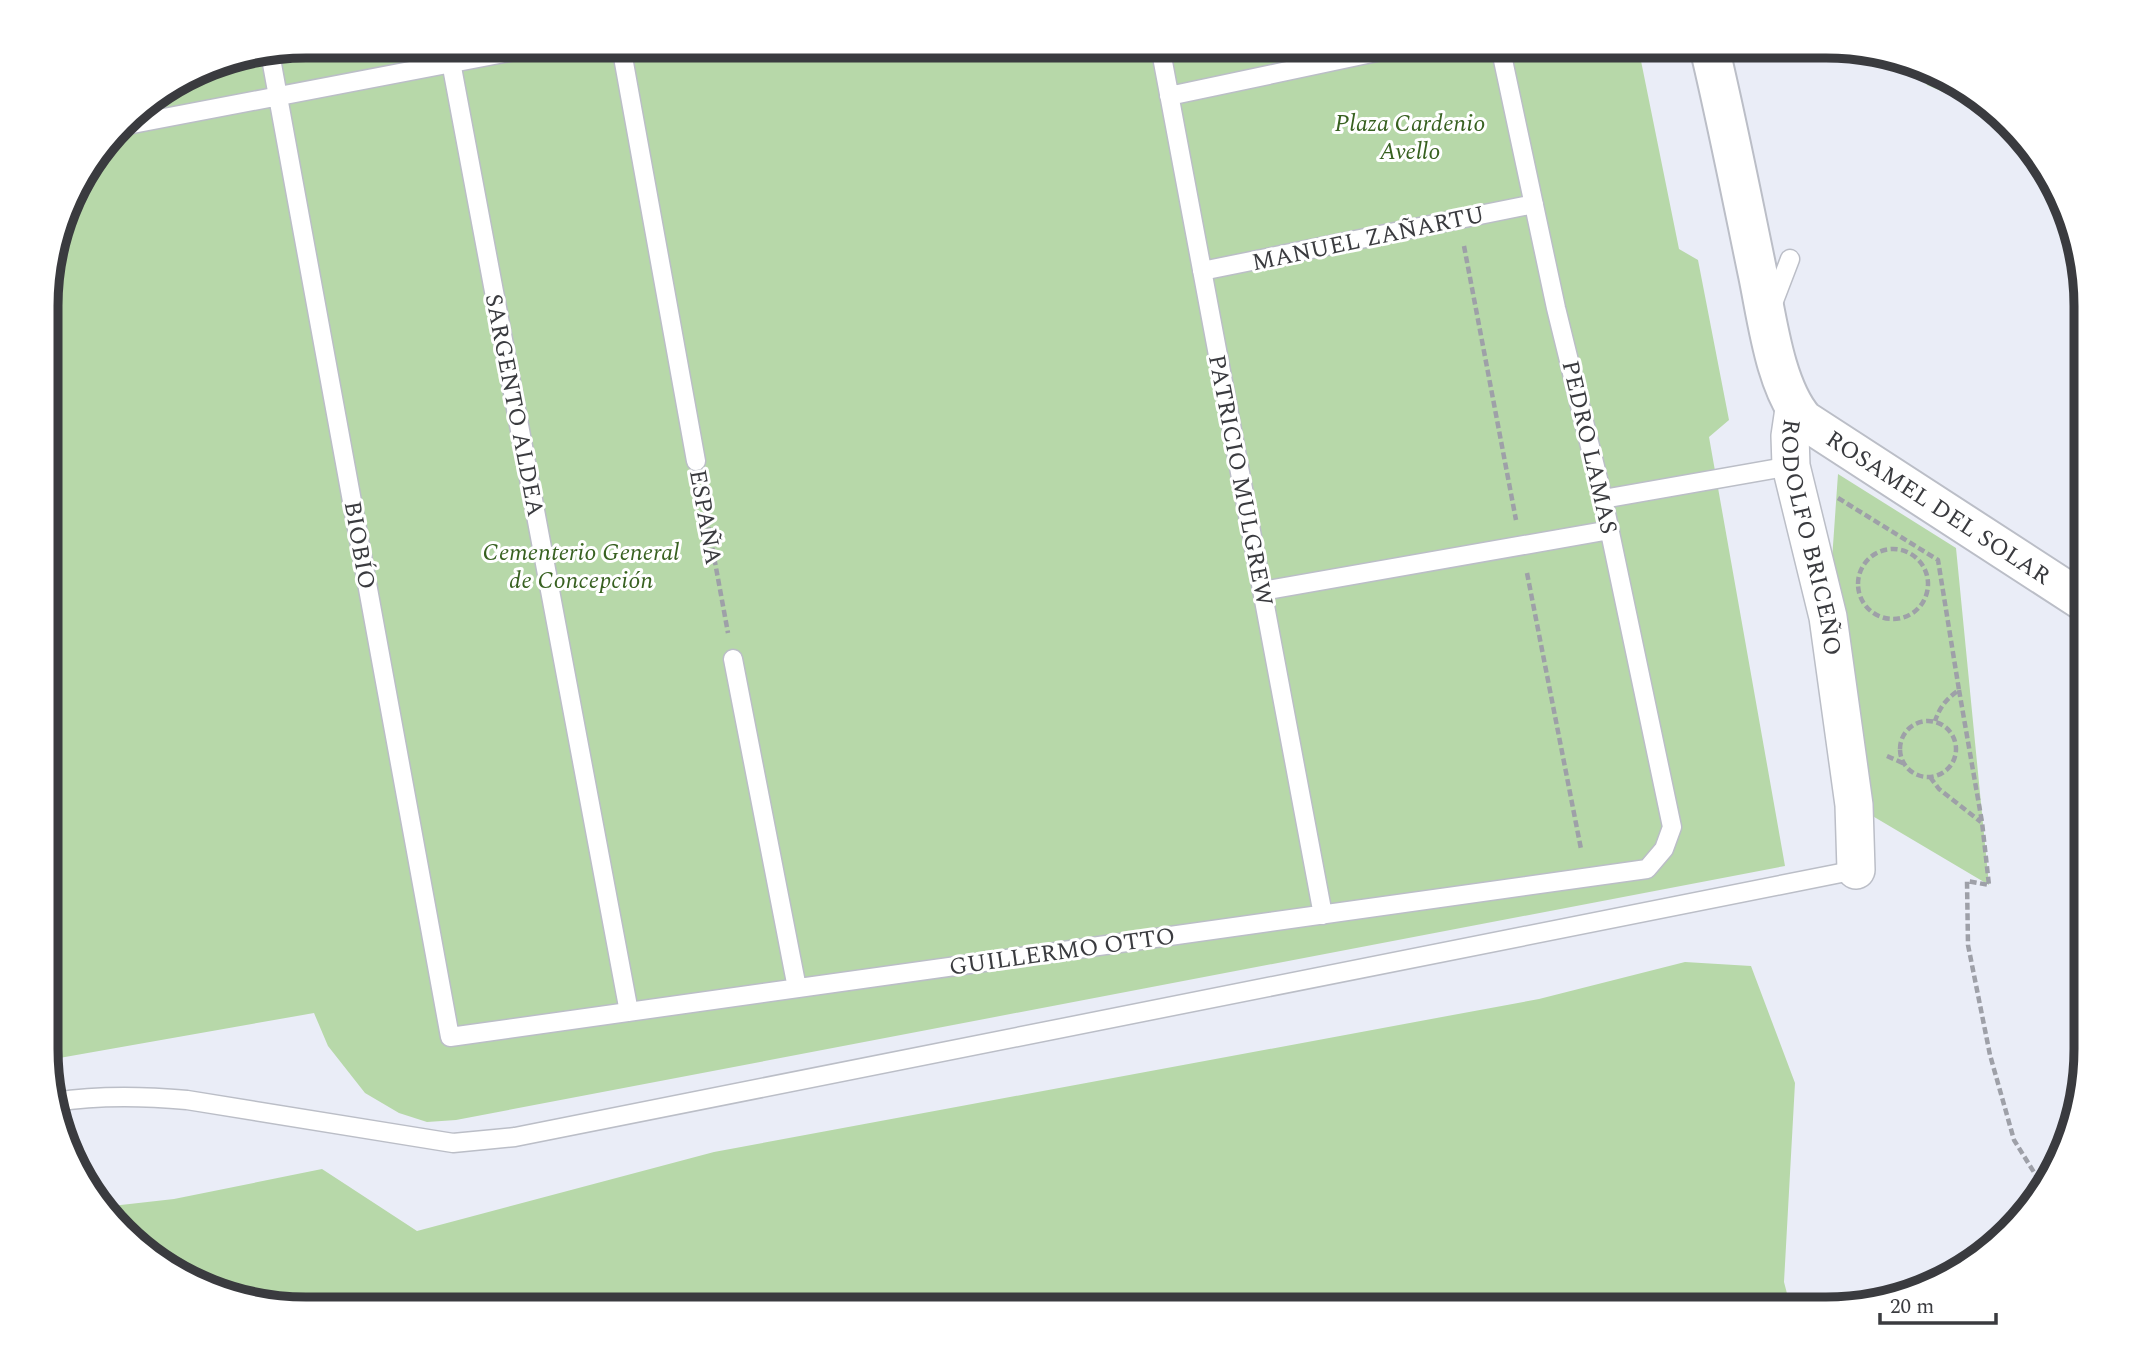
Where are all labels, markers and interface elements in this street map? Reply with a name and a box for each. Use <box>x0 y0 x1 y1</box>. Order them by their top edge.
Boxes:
park label: Plaza Cardenio Avello <box>1335 106 1485 170</box>
street label: MANUEL ZAÑARTU <box>1248 197 1488 281</box>
street label: SARGENTO ALDEA <box>475 291 553 520</box>
street label: PATRICIO MULGREW <box>1198 351 1282 609</box>
street label: PEDRO LAMAS <box>1552 357 1627 538</box>
street label: RODOLFO BRICEÑO <box>1771 416 1850 658</box>
street label: ROSAMEL DEL SOLAR <box>1818 422 2057 594</box>
street label: ESPAÑA <box>679 467 731 568</box>
street label: BIOBÍO <box>334 498 384 592</box>
park label: Cementerio General de Concepción <box>483 535 679 599</box>
street label: GUILLERMO OTTO <box>947 918 1178 986</box>
scale bar <box>1880 1282 1996 1326</box>
text: 20 m <box>1890 1291 1934 1323</box>

